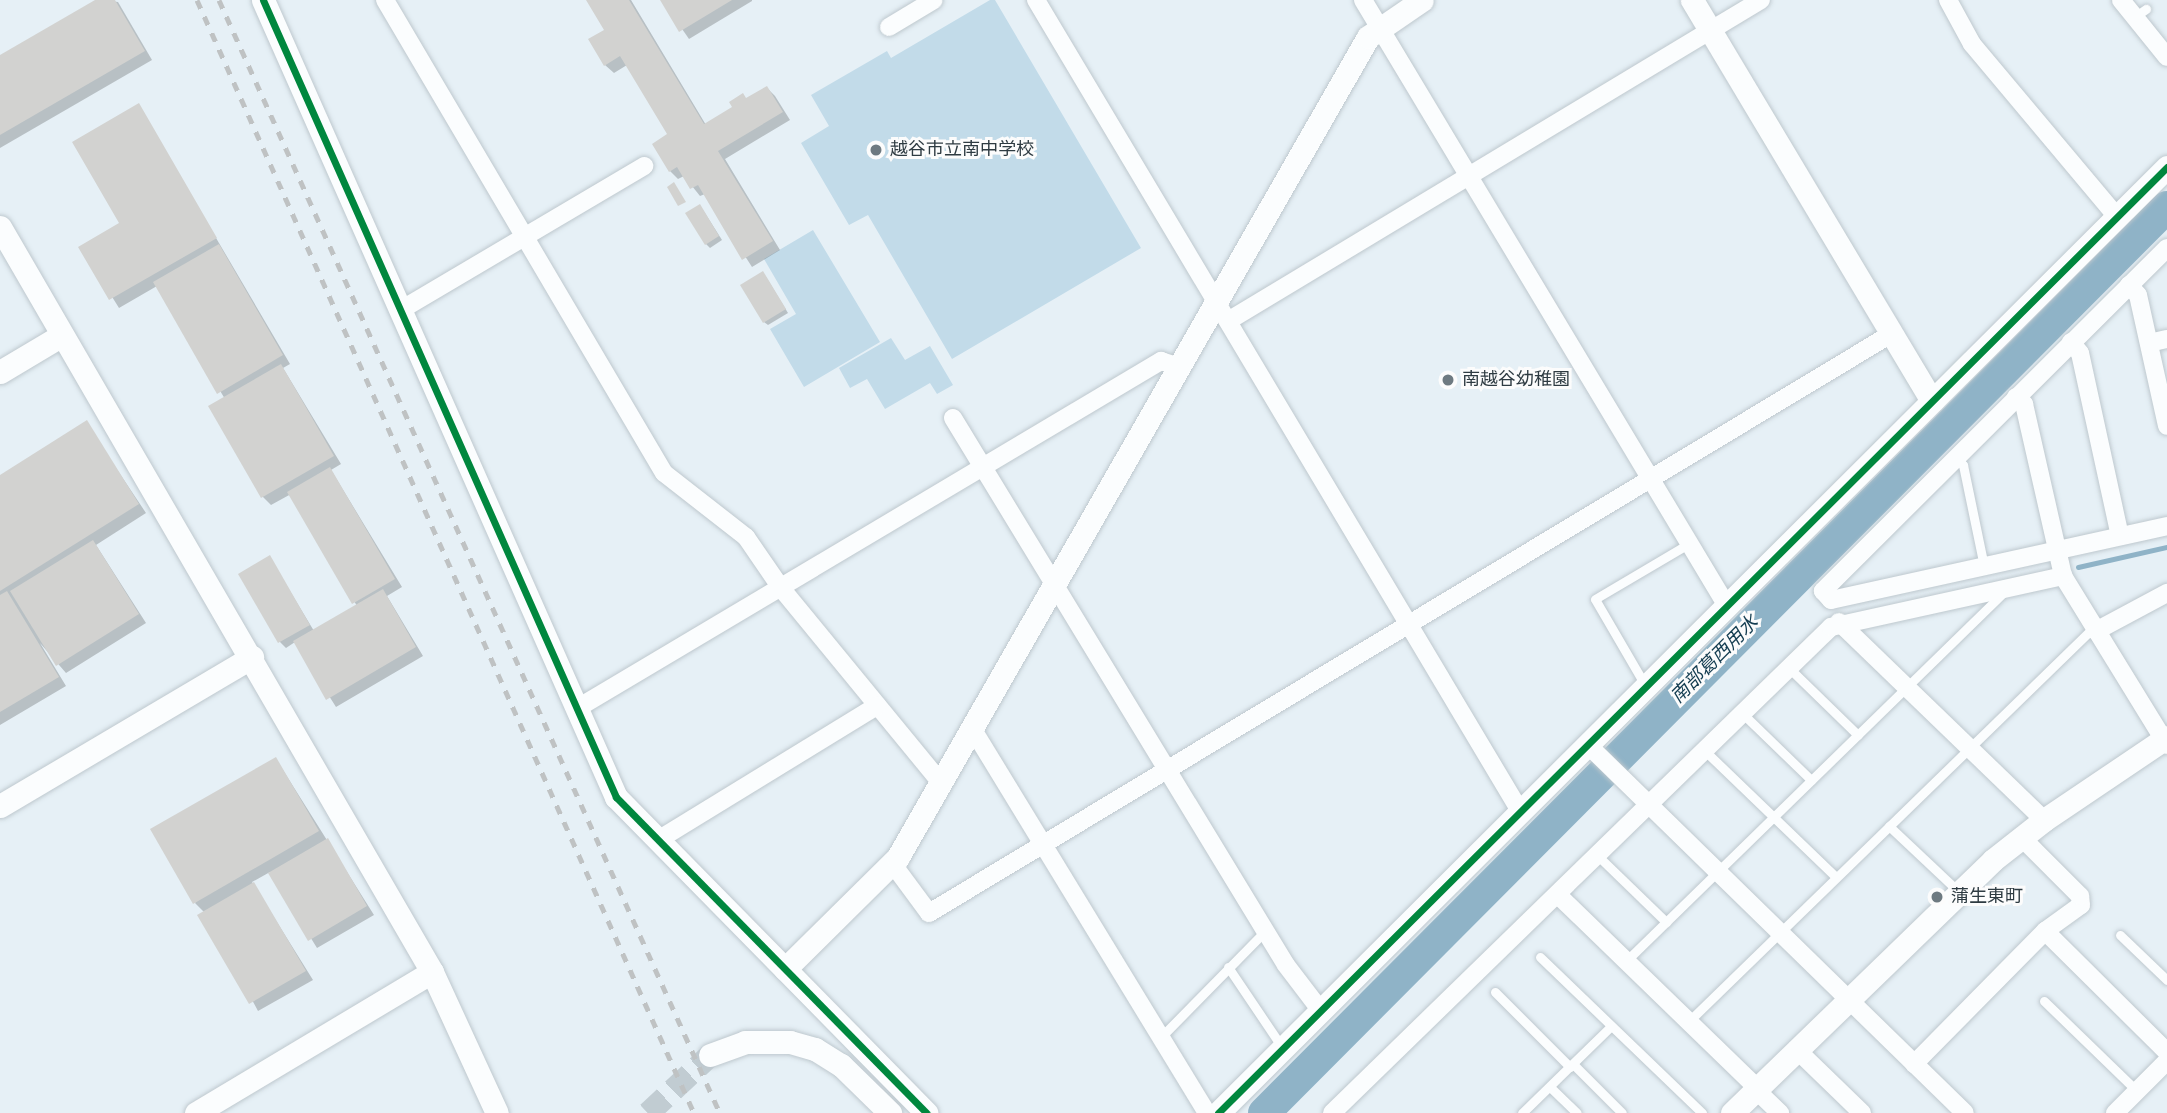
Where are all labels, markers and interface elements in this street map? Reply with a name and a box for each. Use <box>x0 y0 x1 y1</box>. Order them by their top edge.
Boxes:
place label: 越谷市立南中学校 <box>890 139 1034 161</box>
marker: 越谷市立南中学校 <box>868 142 884 158</box>
place label: 南越谷幼稚園 <box>1462 369 1570 391</box>
marker: 南越谷幼稚園 <box>1440 372 1456 388</box>
water label: 南部葛西用水 <box>1667 612 1763 708</box>
place label: 蒲生東町 <box>1951 886 2023 908</box>
marker: 蒲生東町 <box>1929 889 1945 905</box>

